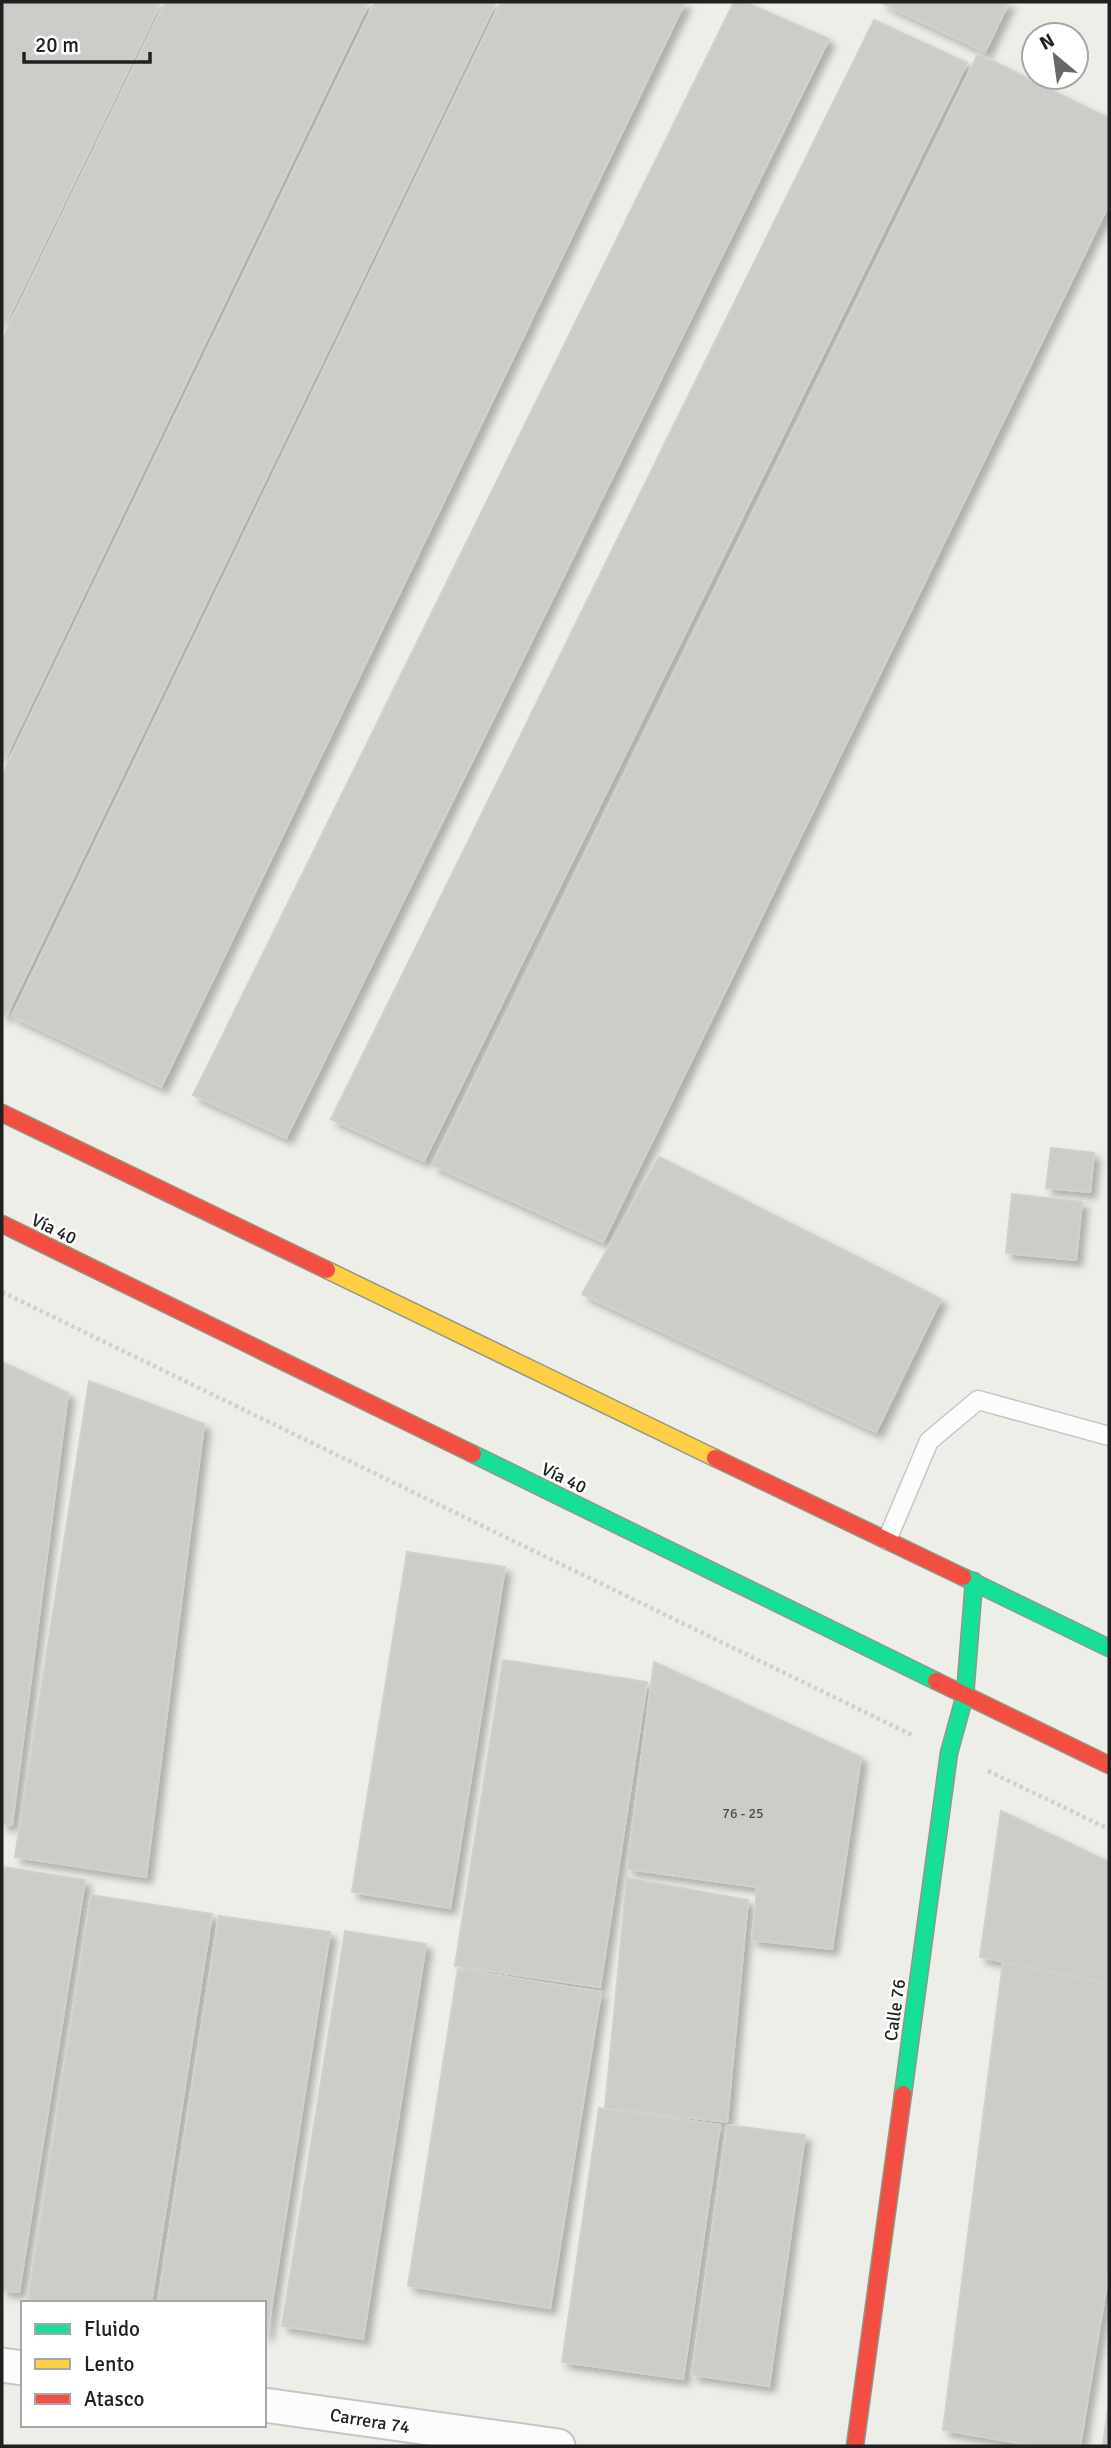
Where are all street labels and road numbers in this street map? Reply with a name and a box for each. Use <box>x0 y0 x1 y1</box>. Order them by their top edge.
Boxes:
street label: Vía 40 <box>28 1209 80 1249</box>
street label: Vía 40 <box>538 1458 590 1498</box>
street label: Calle 76 <box>880 1978 910 2042</box>
street label: Carrera 74 <box>328 2404 412 2438</box>

